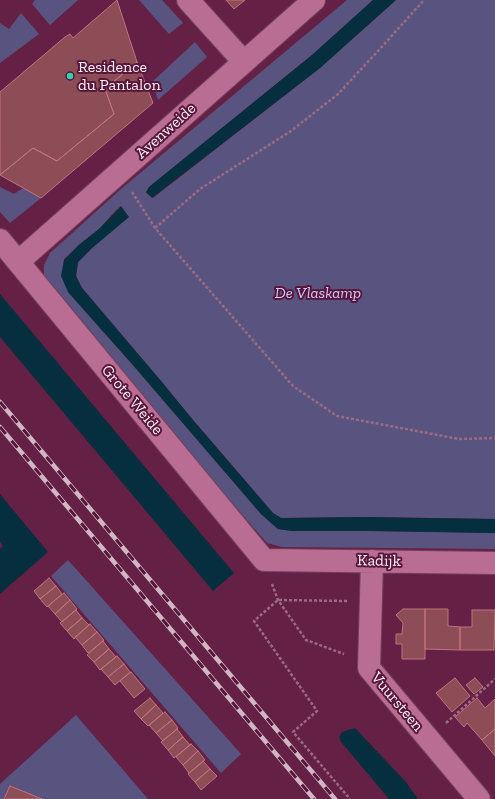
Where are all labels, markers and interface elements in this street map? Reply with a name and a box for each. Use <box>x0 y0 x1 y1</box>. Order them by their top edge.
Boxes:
place label: Residence du Pantalon <box>78 57 161 95</box>
marker: Residence du Pantalon <box>65 71 75 81</box>
street label: Avenweide <box>132 99 200 163</box>
park label: De Vlaskamp <box>275 283 361 303</box>
street label: Grote Weide <box>97 361 167 439</box>
street label: Kadijk <box>357 551 401 571</box>
street label: Vuursteen <box>367 668 427 736</box>

